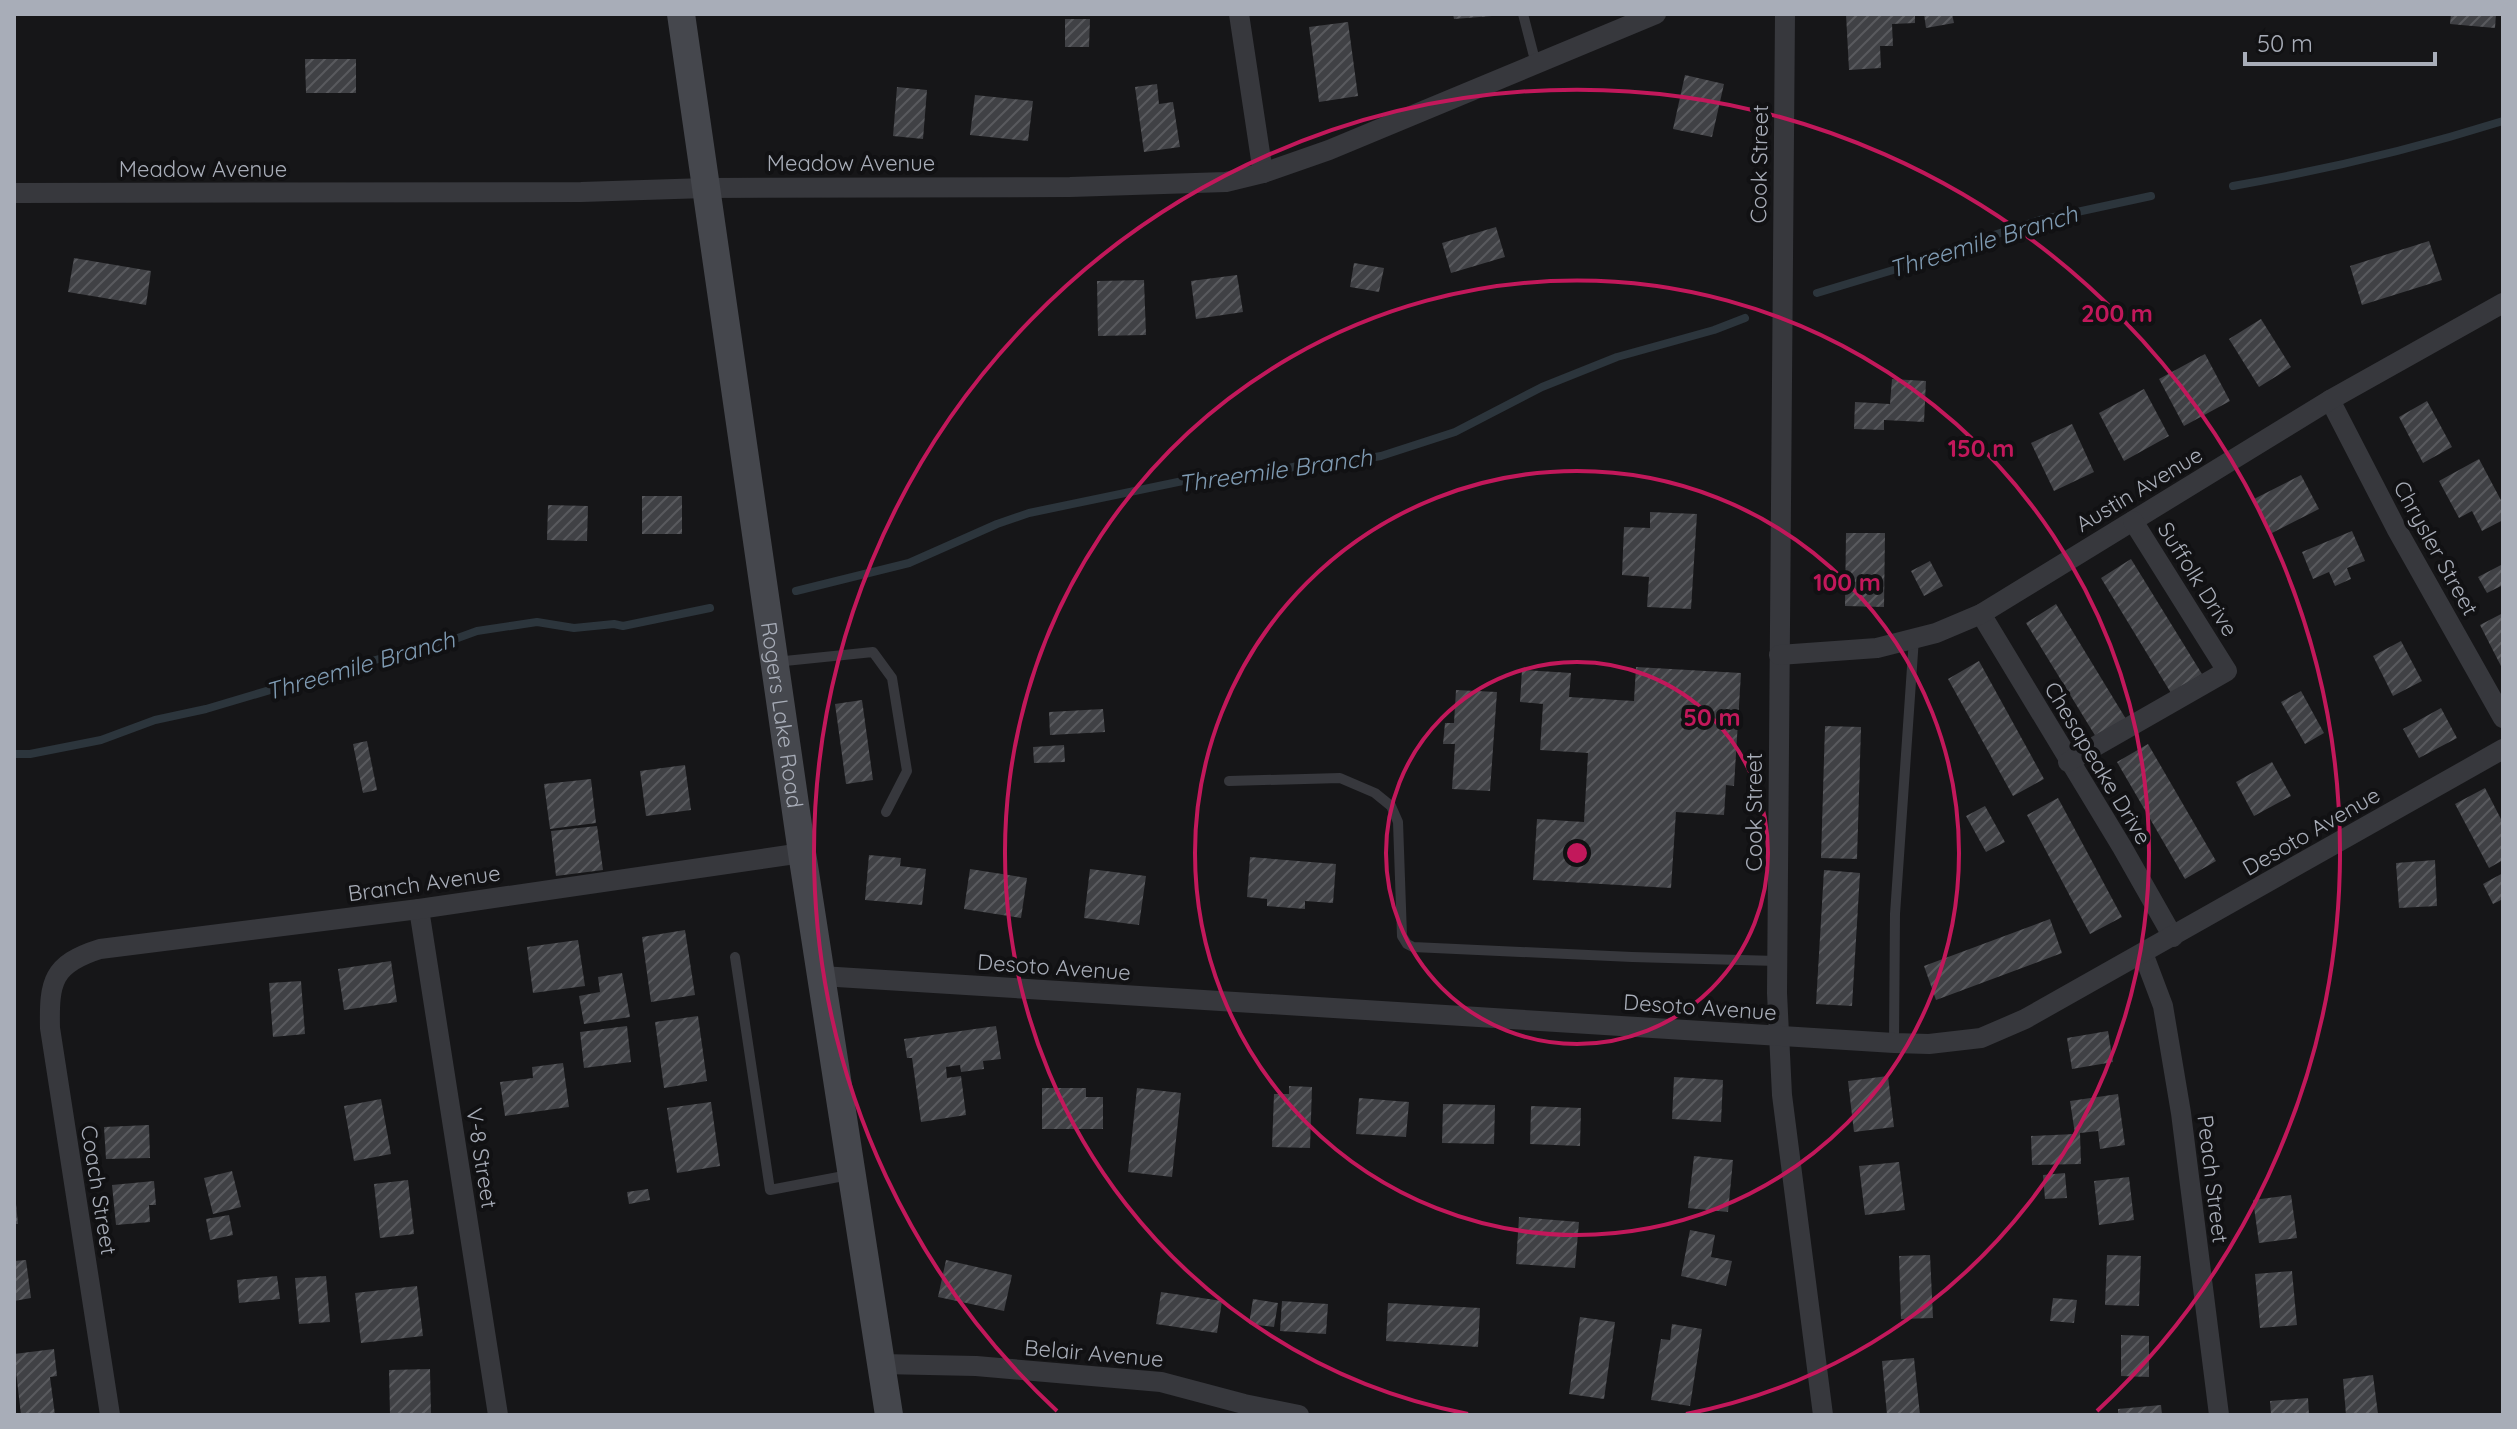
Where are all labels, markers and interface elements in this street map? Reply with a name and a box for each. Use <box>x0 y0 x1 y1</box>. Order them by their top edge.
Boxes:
scale bar <box>2245 16 2435 66</box>
text: 50 m <box>2257 28 2313 58</box>
street label: Cook Street <box>1744 104 1774 224</box>
street label: Meadow Avenue <box>767 149 935 177</box>
street label: Meadow Avenue <box>119 155 287 183</box>
water label: Threemile Branch <box>1885 198 2081 284</box>
text: 200 m <box>2081 298 2153 328</box>
text: 150 m <box>1948 433 2014 463</box>
street label: Austin Avenue <box>2071 440 2207 538</box>
water label: Threemile Branch <box>1176 441 1374 498</box>
street label: Chrysler Street <box>2387 476 2485 620</box>
street label: Suffolk Drive <box>2152 517 2244 641</box>
text: 100 m <box>1813 567 1881 597</box>
street label: Rogers Lake Road <box>755 620 809 810</box>
water label: Threemile Branch <box>262 624 458 706</box>
street label: Chesapeake Drive <box>2038 677 2158 849</box>
text: 50 m <box>1683 702 1741 732</box>
street label: Cook Street <box>1740 753 1768 871</box>
street label: Desoto Avenue <box>2237 780 2385 882</box>
centre of rings <box>1563 839 1591 867</box>
street label: Branch Avenue <box>346 858 502 908</box>
street label: Desoto Avenue <box>976 948 1132 986</box>
street label: Desoto Avenue <box>1622 988 1778 1026</box>
street label: V-8 Street <box>460 1106 504 1210</box>
street label: Peach Street <box>2191 1113 2235 1245</box>
street label: Coach Street <box>75 1123 123 1257</box>
street label: Belair Avenue <box>1023 1333 1165 1373</box>

